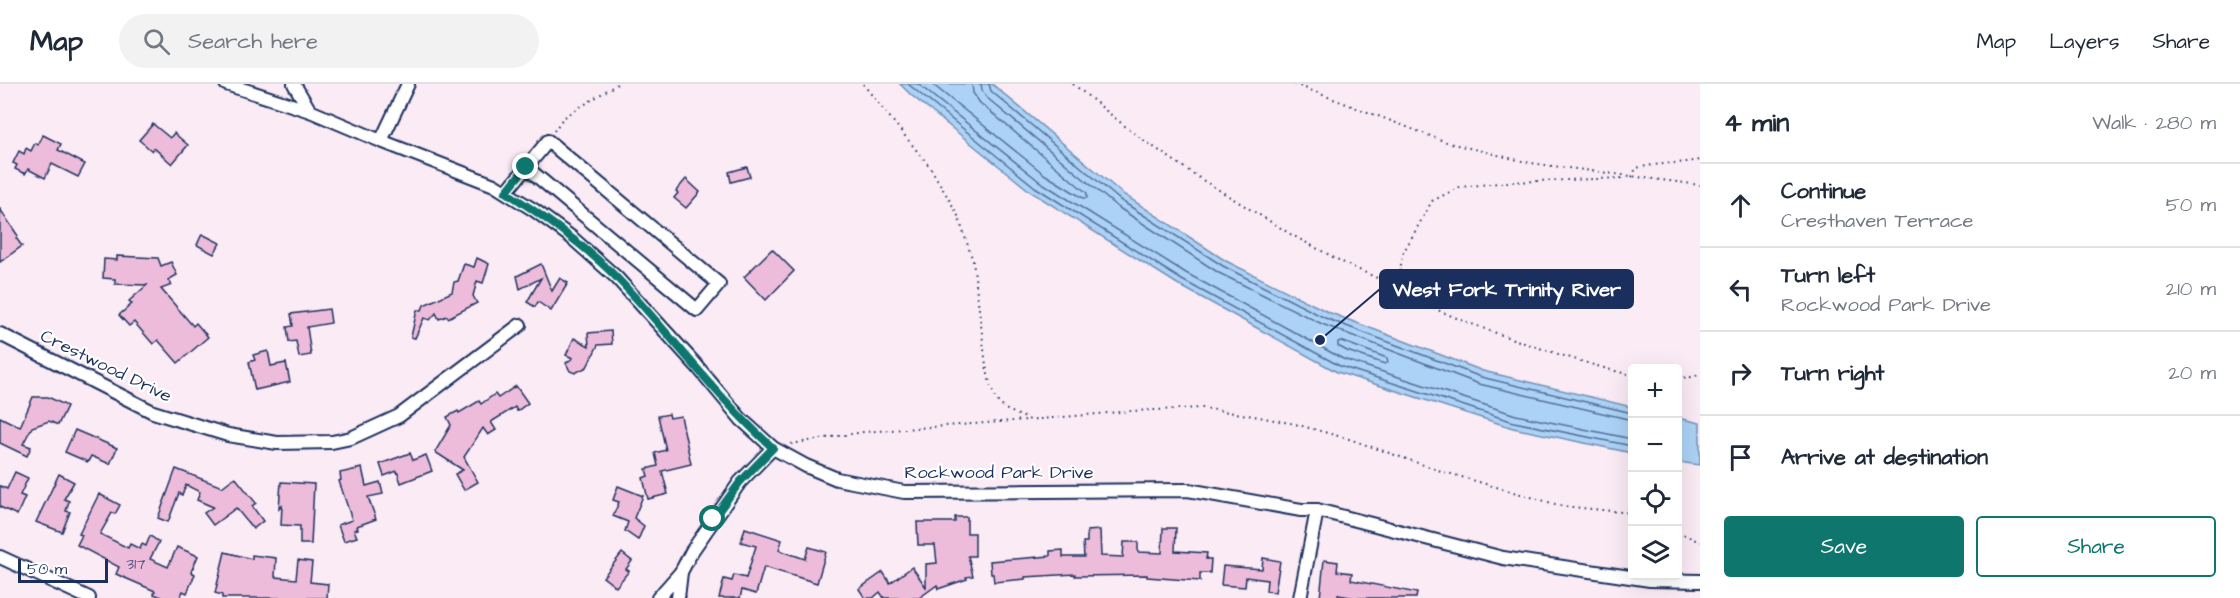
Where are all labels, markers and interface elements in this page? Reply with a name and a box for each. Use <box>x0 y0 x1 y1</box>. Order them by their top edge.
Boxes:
search box <box>119 14 539 68</box>
text: Map <box>30 22 83 61</box>
icon: search <box>140 25 173 58</box>
text: Search here <box>188 26 318 57</box>
text: Map <box>1976 27 2016 56</box>
text: Layers <box>2049 27 2119 56</box>
text: Share <box>2152 27 2210 56</box>
text: 4 min <box>1724 105 1789 141</box>
text: Walk · 280 m <box>2092 109 2216 137</box>
route end <box>512 153 538 179</box>
text: Continue <box>1781 176 1866 207</box>
icon: ahead <box>1724 189 1757 222</box>
text: 50 m <box>2166 191 2216 219</box>
text: Cresthaven Terrace <box>1781 207 1973 235</box>
text: Turn left <box>1781 260 1875 291</box>
callout: West Fork Trinity River <box>1380 270 1633 308</box>
icon: left <box>1724 273 1757 306</box>
text: 210 m <box>2166 275 2216 303</box>
text: West Fork Trinity River <box>1392 276 1622 305</box>
text: Rockwood Park Drive <box>1781 291 1991 319</box>
street label: Crestwood Drive <box>36 323 176 409</box>
icon: right <box>1724 357 1757 390</box>
text: Turn right <box>1781 358 1884 389</box>
text: 20 m <box>2168 359 2216 387</box>
map controls <box>1628 364 1682 580</box>
button: + <box>1628 364 1682 418</box>
button: − <box>1628 418 1682 472</box>
icon: arrive <box>1724 441 1757 474</box>
text: Arrive at destination <box>1781 442 1988 473</box>
street label: Rockwood Park Drive <box>905 460 1094 485</box>
button: locate <box>1628 472 1682 526</box>
route start <box>699 505 725 531</box>
button: Save <box>1724 516 1964 577</box>
button: Share <box>1976 516 2216 577</box>
button: layers <box>1628 526 1682 580</box>
house number: 317 <box>127 554 145 575</box>
scale bar <box>18 556 108 584</box>
text: 50 m <box>27 558 67 580</box>

